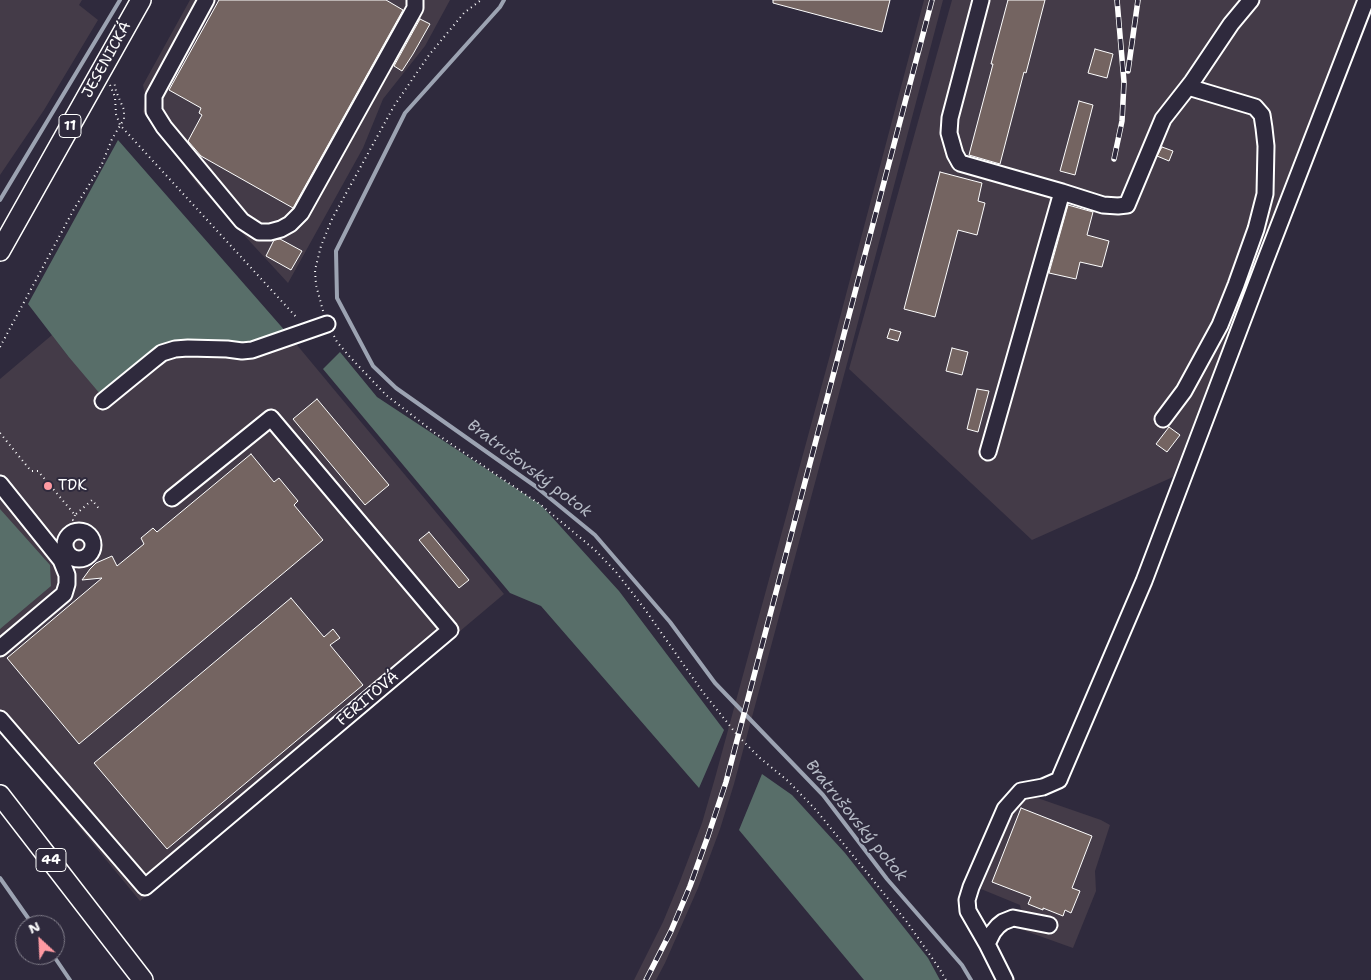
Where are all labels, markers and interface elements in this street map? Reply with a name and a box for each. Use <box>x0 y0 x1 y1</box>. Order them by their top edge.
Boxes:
street label: JESENICKÁ <box>79 19 135 101</box>
road number: 11 <box>59 114 81 138</box>
water label: Bratrušovský potok <box>463 416 595 522</box>
place label: TDK <box>58 477 87 495</box>
marker: TDK <box>42 480 54 492</box>
street label: FERITOVÁ <box>333 668 403 730</box>
water label: Bratrušovský potok <box>801 756 911 886</box>
road number: 44 <box>36 848 66 872</box>
north arrow <box>15 915 65 965</box>
text: N <box>25 917 43 938</box>

